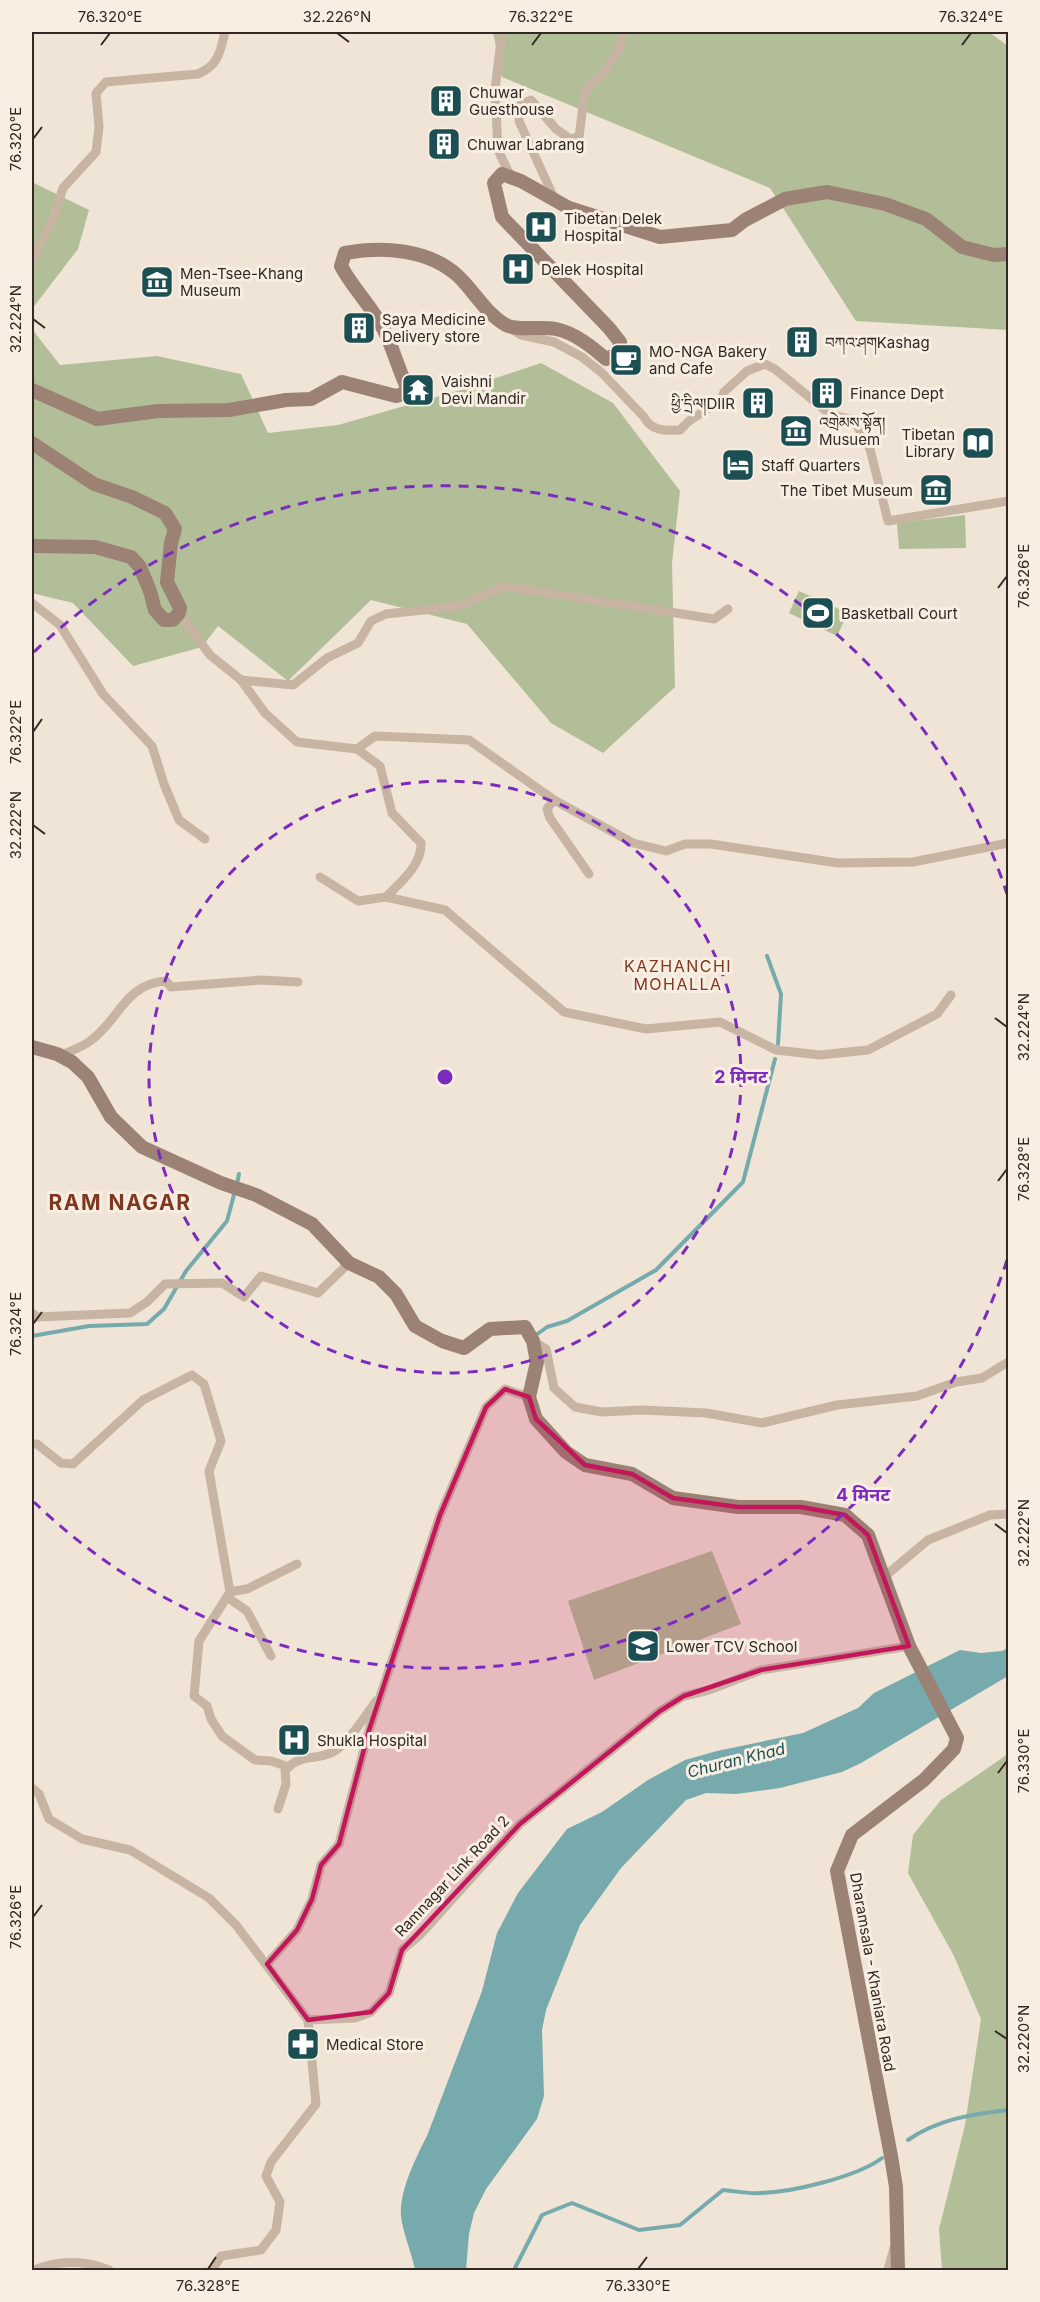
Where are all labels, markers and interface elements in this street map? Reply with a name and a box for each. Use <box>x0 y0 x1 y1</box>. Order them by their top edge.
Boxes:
text: 76.320°E <box>78 7 142 26</box>
text: 32.226°N <box>303 7 371 26</box>
text: 76.322°E <box>509 7 573 26</box>
text: 76.324°E <box>939 7 1003 26</box>
building icon: Chuwar Guesthouse <box>428 83 464 119</box>
place label: Chuwar Guesthouse <box>469 83 554 119</box>
text: 76.320°E <box>6 107 25 171</box>
building icon: Chuwar Labrang <box>426 126 462 162</box>
place label: Chuwar Labrang <box>467 135 584 154</box>
hospital icon: Tibetan Delek Hospital <box>523 209 559 245</box>
place label: Tibetan Delek Hospital <box>564 209 663 245</box>
hospital icon: Delek Hospital <box>500 251 536 287</box>
place label: Delek Hospital <box>541 260 643 279</box>
museum icon: Men-Tsee-Khang Museum <box>139 264 175 300</box>
place label: Men-Tsee-Khang Museum <box>180 264 303 300</box>
text: 32.224°N <box>6 285 25 353</box>
building icon: Saya Medicine Delivery store <box>341 310 377 346</box>
place label: Saya Medicine Delivery store <box>382 310 486 346</box>
building icon: བཀའ་ཤགKashag <box>784 324 820 360</box>
place label: བཀའ་ཤགKashag <box>825 333 930 356</box>
cafe icon: MO-NGA Bakery and Cafe <box>608 342 644 378</box>
place label: MO-NGA Bakery and Cafe <box>649 342 767 378</box>
temple icon: Vaishni Devi Mandir <box>400 372 436 408</box>
place label: Vaishni Devi Mandir <box>441 372 526 408</box>
building icon: Finance Dept <box>809 375 845 411</box>
place label: Finance Dept <box>850 384 944 403</box>
building icon: ཕྱི་དྲིལ།DIIR <box>740 385 776 421</box>
place label: ཕྱི་དྲིལ།DIIR <box>671 393 735 417</box>
place label: འགྲེམས་སྟོན། Musuem <box>819 411 886 449</box>
museum icon: འགྲེམས་སྟོན། Musuem <box>778 413 814 449</box>
place label: Tibetan Library <box>901 425 956 461</box>
library icon: Tibetan Library <box>960 425 996 461</box>
hotel icon: Staff Quarters <box>720 447 756 483</box>
place label: Staff Quarters <box>761 456 861 475</box>
museum icon: The Tibet Museum <box>918 472 954 508</box>
place label: The Tibet Museum <box>780 481 913 500</box>
text: 76.326°E <box>1014 544 1033 608</box>
sports icon: Basketball Court <box>800 595 836 631</box>
place label: Basketball Court <box>841 604 958 623</box>
text: 76.322°E <box>6 700 25 764</box>
text: 32.222°N <box>6 791 25 859</box>
district label: KAZHANCHI MOHALLA <box>624 956 732 994</box>
text: 32.224°N <box>1014 993 1033 1061</box>
text: 2 मिनट <box>714 1066 768 1087</box>
centre of rings <box>435 1067 455 1087</box>
text: 76.328°E <box>1014 1137 1033 1201</box>
district label: RAM NAGAR <box>49 1190 191 1215</box>
text: 76.324°E <box>6 1292 25 1356</box>
text: 4 मिनट <box>836 1484 890 1505</box>
text: 32.222°N <box>1014 1499 1033 1567</box>
school or university icon: Lower TCV School <box>625 1628 661 1664</box>
place label: Lower TCV School <box>666 1637 797 1656</box>
hospital icon: Shukla Hospital <box>276 1722 312 1758</box>
text: 76.330°E <box>1014 1729 1033 1793</box>
place label: Shukla Hospital <box>317 1731 427 1750</box>
water label: Churan Khad <box>685 1738 787 1782</box>
street label: Ramnagar Link Road 2 <box>391 1811 513 1941</box>
street label: Dharamsala - Khaniara Road <box>846 1871 900 2073</box>
text: 76.326°E <box>6 1885 25 1949</box>
text: 32.220°N <box>1014 2005 1033 2073</box>
pharmacy icon: Medical Store <box>285 2026 321 2062</box>
place label: Medical Store <box>326 2035 424 2054</box>
text: 76.328°E <box>176 2276 240 2295</box>
text: 76.330°E <box>606 2276 670 2295</box>

